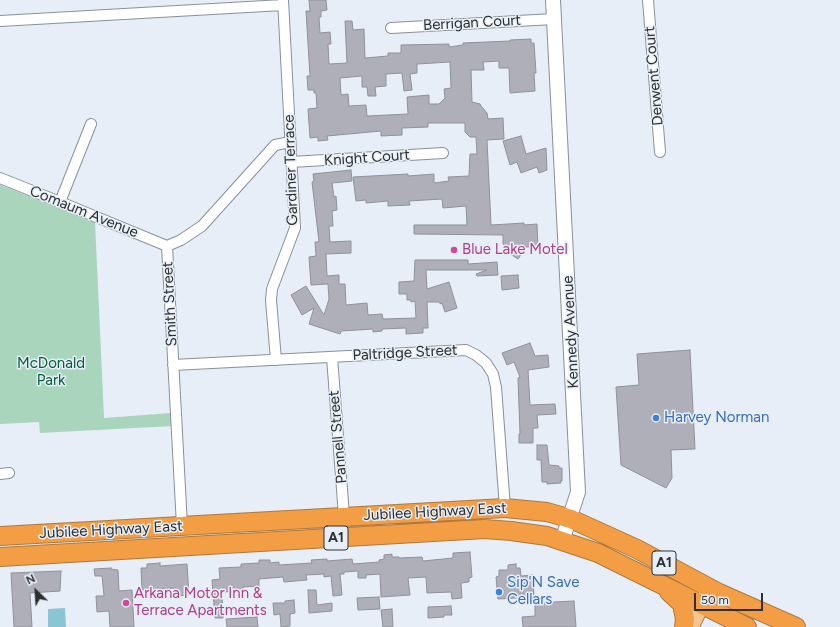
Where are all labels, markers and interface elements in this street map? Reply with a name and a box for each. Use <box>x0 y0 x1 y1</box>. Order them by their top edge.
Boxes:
street label: Berrigan Court <box>423 11 521 35</box>
street label: Derwent Court <box>641 26 667 126</box>
street label: Gardiner Terrace <box>280 114 302 226</box>
street label: Knight Court <box>323 146 411 170</box>
street label: Comaum Avenue <box>27 182 141 242</box>
place label: Blue Lake Motel <box>462 241 568 259</box>
marker: Blue Lake Motel <box>449 245 459 255</box>
street label: Smith Street <box>159 261 181 347</box>
street label: Kennedy Avenue <box>559 275 583 389</box>
street label: Paltridge Street <box>352 341 458 365</box>
park label: McDonald Park <box>17 355 85 390</box>
street label: Pannell Street <box>325 390 351 484</box>
place label: Harvey Norman <box>664 409 769 427</box>
marker: Harvey Norman <box>651 413 661 423</box>
street label: Jubilee Highway East <box>363 499 507 525</box>
street label: Jubilee Highway East <box>39 517 183 543</box>
road number: A1 <box>324 526 348 550</box>
road number: A1 <box>652 551 676 575</box>
north arrow <box>16 571 56 611</box>
text: N <box>24 572 37 587</box>
place label: Sip'N Save Cellars <box>507 574 579 609</box>
place label: Arkana Motor Inn & Terrace Apartments <box>134 585 267 620</box>
scale bar <box>696 585 765 611</box>
marker: Sip'N Save Cellars <box>494 587 504 597</box>
text: 50 m <box>701 593 729 607</box>
marker: Arkana Motor Inn & Terrace Apartments <box>121 598 131 608</box>

